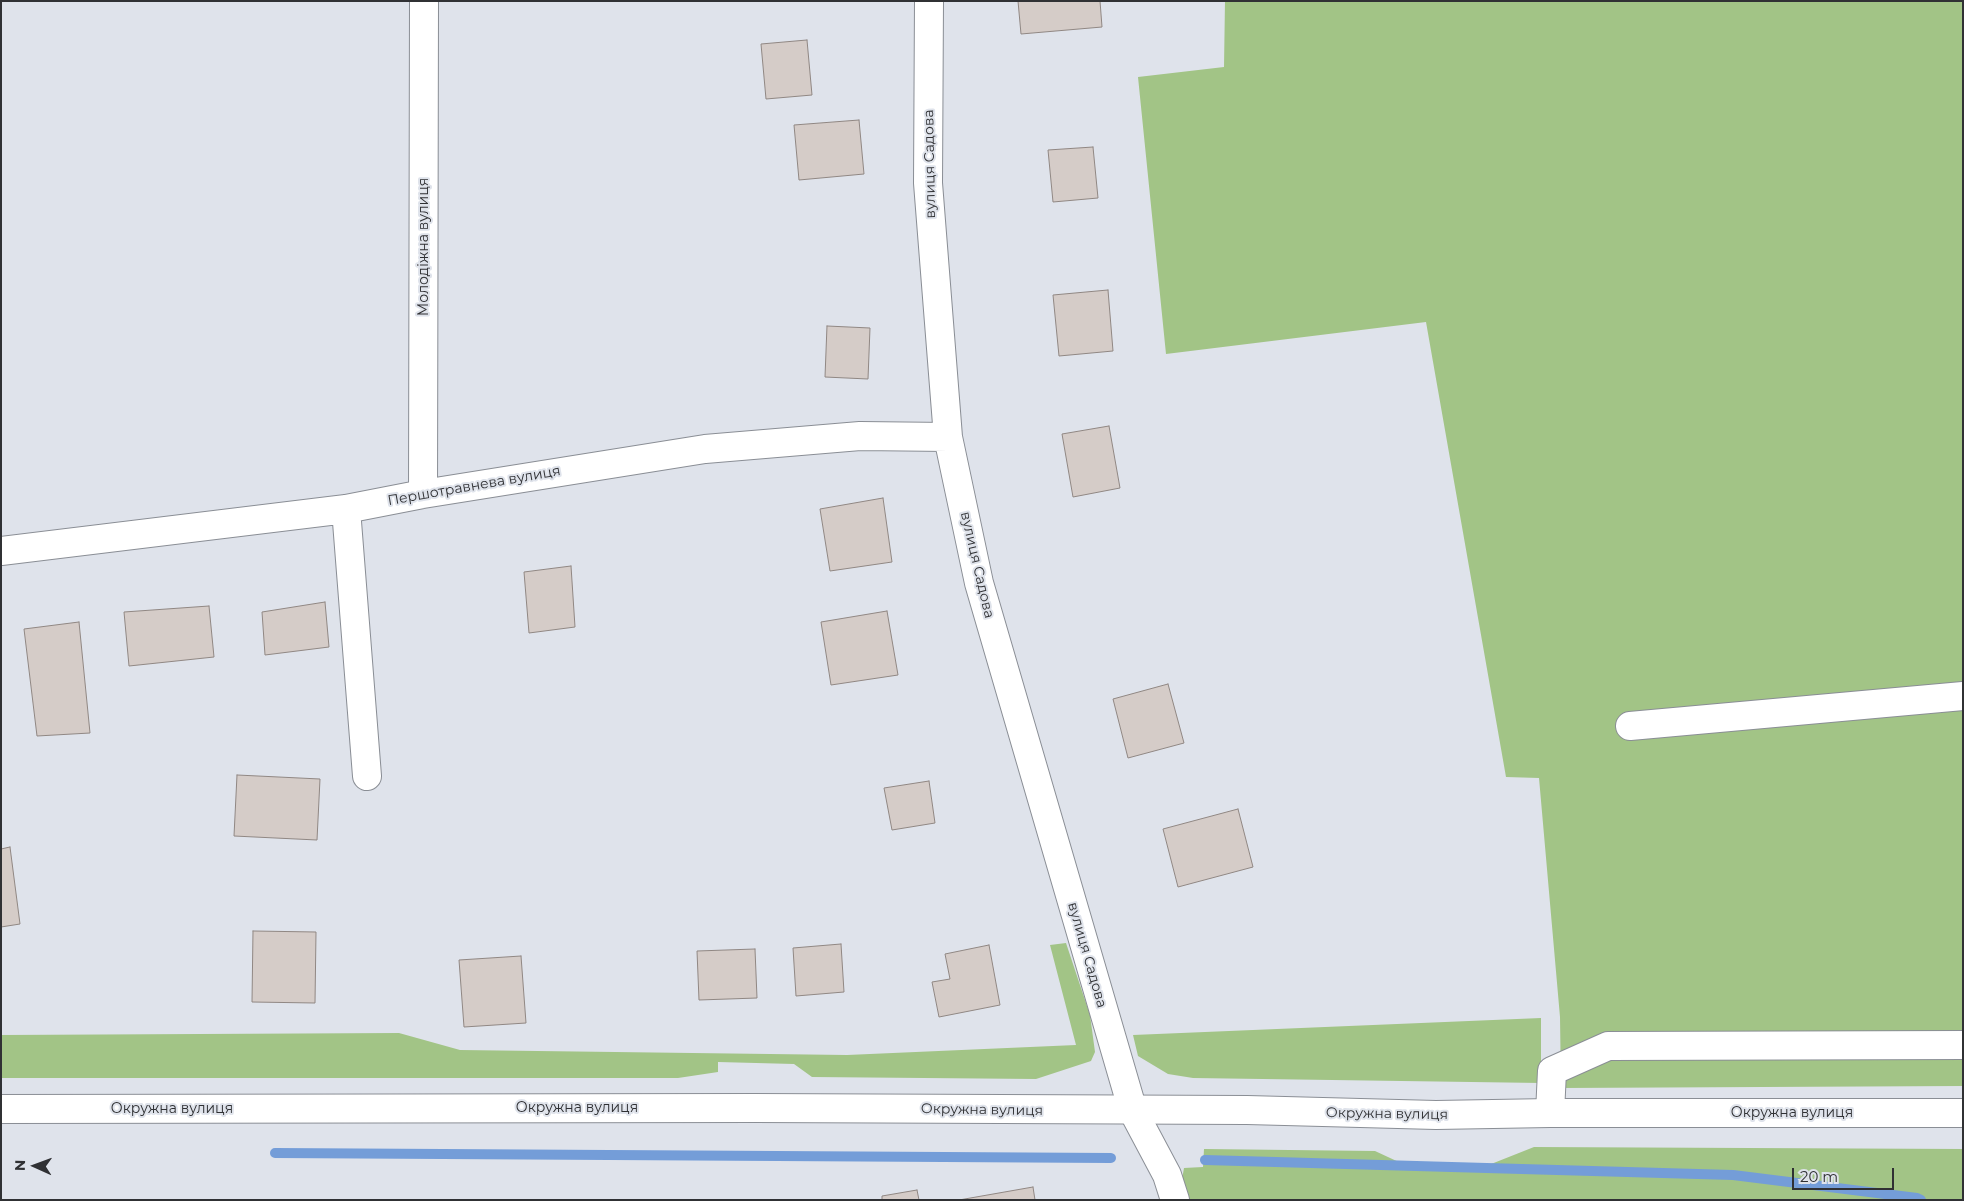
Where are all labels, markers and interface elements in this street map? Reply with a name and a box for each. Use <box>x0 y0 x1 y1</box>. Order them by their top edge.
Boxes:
street label: вулиця Садова <box>921 109 939 219</box>
street label: Молодіжна вулиця <box>416 178 432 316</box>
street label: Першотравнева вулиця <box>386 463 562 509</box>
street label: вулиця Садова <box>957 510 997 620</box>
street label: вулиця Садова <box>1064 900 1110 1010</box>
street label: Окружна вулиця <box>516 1100 638 1116</box>
street label: Окружна вулиця <box>111 1101 233 1117</box>
street label: Окружна вулиця <box>921 1101 1043 1119</box>
street label: Окружна вулиця <box>1326 1105 1448 1123</box>
street label: Окружна вулиця <box>1731 1105 1853 1121</box>
north arrow <box>10 1141 60 1191</box>
scale bar <box>1794 1158 1896 1190</box>
text: N <box>11 1160 29 1171</box>
text: 20 m <box>1800 1167 1838 1186</box>

